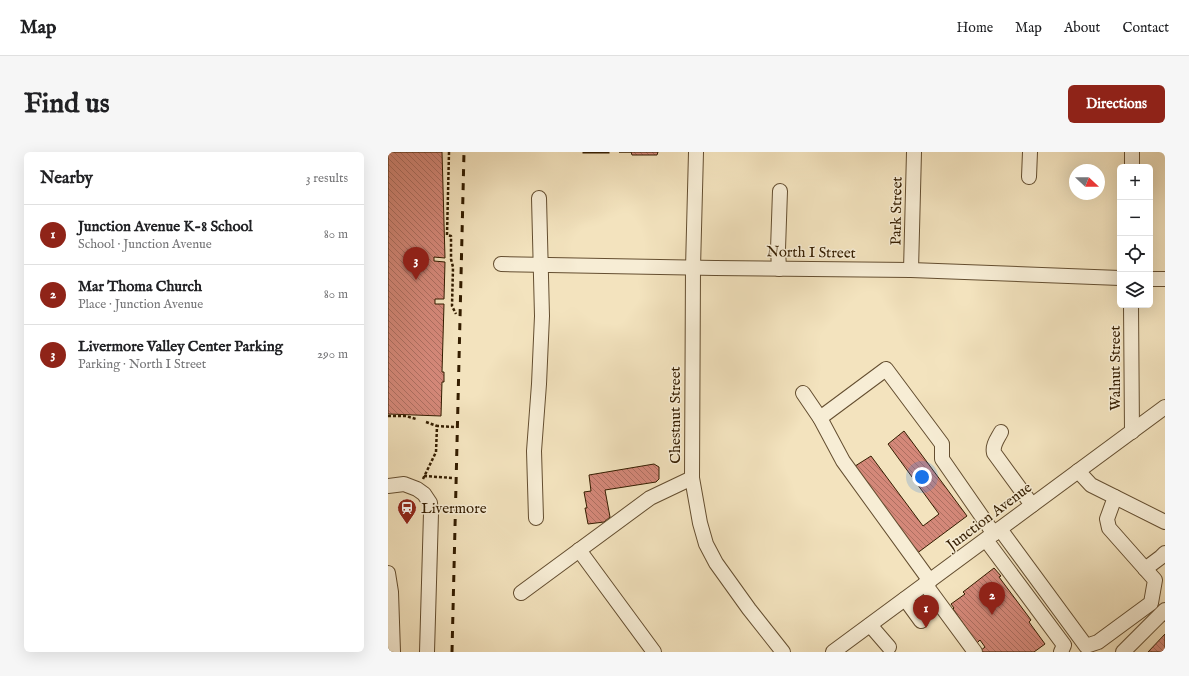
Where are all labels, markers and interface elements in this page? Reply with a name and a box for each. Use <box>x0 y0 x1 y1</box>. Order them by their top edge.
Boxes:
text: Map <box>20 16 56 40</box>
text: Home <box>957 19 993 37</box>
text: Map <box>1015 19 1042 37</box>
text: About <box>1064 19 1100 37</box>
text: Contact <box>1122 19 1169 37</box>
button: Directions <box>1068 85 1165 123</box>
text: Find us <box>24 87 110 122</box>
north arrow <box>1069 164 1105 200</box>
map controls <box>1117 164 1153 308</box>
button: + <box>1117 164 1153 200</box>
text: Nearby <box>40 168 93 189</box>
text: 3 results <box>306 170 348 187</box>
street label: Park Street <box>886 176 907 246</box>
button: − <box>1117 200 1153 236</box>
text: Junction Avenue K-8 School <box>78 217 253 236</box>
text: 1 <box>51 226 55 243</box>
text: 80 m <box>324 226 348 243</box>
text: School · Junction Avenue <box>78 236 212 253</box>
button: locate <box>1117 236 1153 272</box>
street label: North I Street <box>766 242 856 263</box>
pin: 3 <box>403 247 429 280</box>
button: layers <box>1117 272 1153 308</box>
text: Mar Thoma Church <box>78 277 202 296</box>
text: 2 <box>50 286 56 303</box>
text: 80 m <box>324 286 348 303</box>
text: Place · Junction Avenue <box>78 296 203 313</box>
street label: Walnut Street <box>1106 325 1125 411</box>
text: Livermore Valley Center Parking <box>78 337 283 356</box>
text: 3 <box>51 346 55 363</box>
text: 290 m <box>317 346 348 363</box>
text: Parking · North I Street <box>78 356 206 373</box>
street label: Chestnut Street <box>666 366 685 464</box>
your location <box>912 467 932 487</box>
street label: Junction Avenue <box>941 478 1036 556</box>
station icon: Livermore <box>396 497 418 525</box>
place label: Livermore <box>421 499 487 518</box>
pin: 2 <box>979 582 1005 615</box>
pin: 1 <box>913 595 939 628</box>

